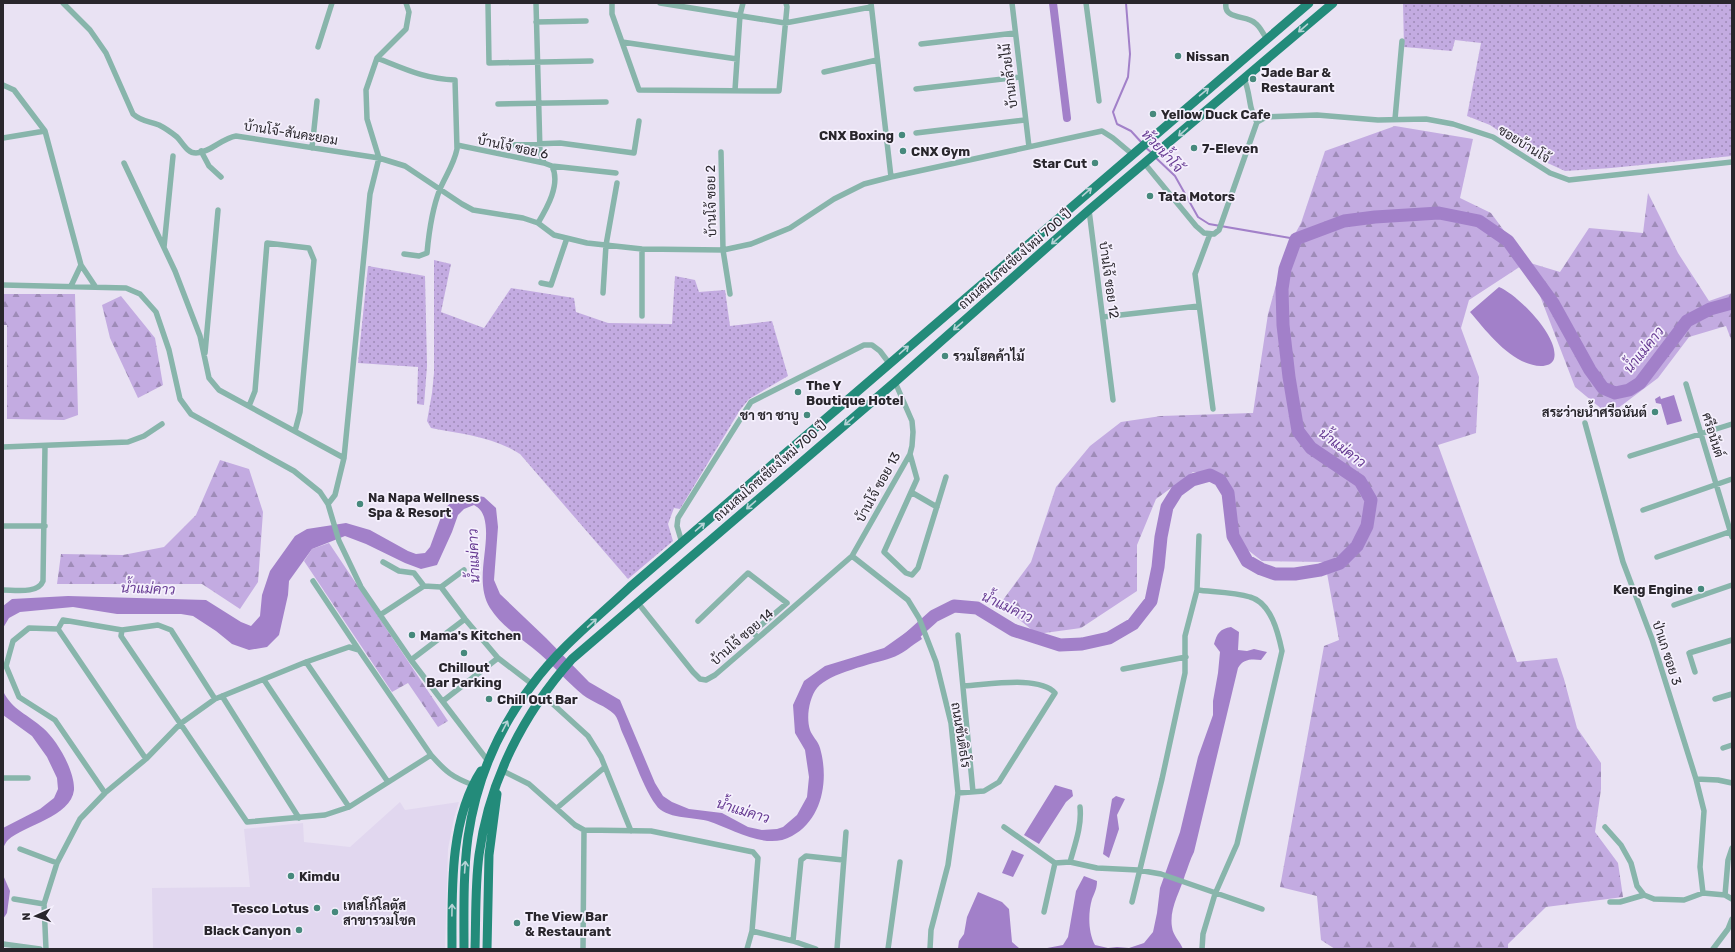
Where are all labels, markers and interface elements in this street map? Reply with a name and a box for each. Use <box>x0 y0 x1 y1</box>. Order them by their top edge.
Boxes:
one-way arrow <box>1298 24 1308 33</box>
street label: บ้านกล้วยไม้ <box>995 42 1020 109</box>
place label: Nissan <box>1186 49 1229 64</box>
marker: Nissan <box>1173 51 1183 61</box>
place label: Jade Bar & Restaurant <box>1261 65 1335 95</box>
marker: Jade Bar & Restaurant <box>1248 74 1258 84</box>
one-way arrow <box>1199 88 1210 97</box>
place label: Yellow Duck Cafe <box>1161 107 1271 122</box>
marker: Yellow Duck Cafe <box>1148 109 1158 119</box>
street label: บ้านโจ้-สันคะยอม <box>243 116 339 148</box>
street label: ซอยบ้านโจ้ <box>1495 121 1554 166</box>
water label: ห้วยน้ำโจ้ <box>1138 123 1191 178</box>
one-way arrow <box>1178 127 1189 136</box>
place label: CNX Boxing <box>819 128 894 143</box>
street label: บ้านโจ้ ซอย 6 <box>476 130 551 162</box>
marker: CNX Boxing <box>897 130 907 140</box>
place label: 7-Eleven <box>1202 141 1258 156</box>
marker: 7-Eleven <box>1189 143 1199 153</box>
place label: CNX Gym <box>911 144 970 159</box>
marker: CNX Gym <box>898 146 908 156</box>
place label: Star Cut <box>1033 156 1087 171</box>
marker: Star Cut <box>1090 158 1100 168</box>
street label: บ้านโจ้ ซอย 2 <box>701 165 719 237</box>
one-way arrow <box>1082 188 1092 197</box>
place label: Tata Motors <box>1158 189 1235 204</box>
marker: Tata Motors <box>1145 191 1155 201</box>
street label: ถนนสมโภชเชียงใหม่ 700 ปี <box>954 204 1075 312</box>
one-way arrow <box>1051 236 1061 245</box>
street label: บ้านโจ้ ซอย 12 <box>1096 240 1124 320</box>
one-way arrow <box>953 321 963 330</box>
water label: น้ำแม่คาว <box>1617 321 1668 377</box>
one-way arrow <box>899 346 909 355</box>
place label: รวมโฮคค้าไม้ <box>953 347 1025 364</box>
marker: รวมโฮคค้าไม้ <box>940 351 950 361</box>
place label: The Y Boutique Hotel <box>806 378 903 408</box>
marker: The Y Boutique Hotel <box>793 387 803 397</box>
place label: สระว่ายน้ำศรีอนันต์ <box>1542 400 1648 420</box>
marker: สระว่ายน้ำศรีอนันต์ <box>1650 407 1660 417</box>
place label: ชา ชา ชาบู <box>740 408 799 426</box>
marker: ชา ชา ชาบู <box>802 410 812 420</box>
street label: ศรีอนันต์ <box>1699 410 1729 459</box>
street label: ถนนสมโภชเชียงใหม่ 700 ปี <box>709 416 830 524</box>
one-way arrow <box>844 416 855 425</box>
water label: น้ำแม่คาว <box>1315 422 1371 471</box>
street label: บ้านโจ้ ซอย 13 <box>851 448 904 525</box>
place label: Na Napa Wellness Spa & Resort <box>368 490 480 520</box>
marker: Na Napa Wellness Spa & Resort <box>355 499 365 509</box>
one-way arrow <box>746 501 756 510</box>
one-way arrow <box>694 523 704 532</box>
water label: น้ำแม่คาว <box>461 528 483 584</box>
water label: น้ำแม่คาว <box>120 576 176 598</box>
place label: Keng Engine <box>1613 582 1693 597</box>
water label: น้ำแม่คาว <box>979 584 1037 626</box>
marker: Keng Engine <box>1696 584 1706 594</box>
street label: บ้านโจ้ ซอย 14 <box>706 604 776 668</box>
one-way arrow <box>587 618 597 627</box>
street label: ป่าแก ซอย 3 <box>1650 619 1685 687</box>
place label: Mama's Kitchen <box>420 628 521 643</box>
marker: Mama's Kitchen <box>407 630 417 640</box>
marker: Chillout Bar Parking <box>459 648 469 658</box>
place label: Chillout Bar Parking <box>426 660 502 690</box>
place label: Chill Out Bar <box>497 692 578 707</box>
marker: Chill Out Bar <box>484 694 494 704</box>
street label: ถนนขันติธโร <box>948 701 975 769</box>
one-way arrow <box>502 720 509 732</box>
water label: น้ำแม่คาว <box>714 791 773 827</box>
one-way arrow <box>462 861 469 874</box>
place label: Kimdu <box>299 869 340 884</box>
marker: Kimdu <box>286 871 296 881</box>
north arrow <box>16 896 56 936</box>
place label: เทสโก้โลตัส สาขารวมโชค <box>343 896 416 928</box>
place label: Tesco Lotus <box>231 901 309 916</box>
marker: Tesco Lotus <box>312 903 322 913</box>
one-way arrow <box>448 904 456 917</box>
marker: เทสโก้โลตัส สาขารวมโชค <box>330 907 340 917</box>
place label: The View Bar & Restaurant <box>525 909 611 939</box>
text: N <box>20 912 33 921</box>
marker: The View Bar & Restaurant <box>512 918 522 928</box>
place label: Black Canyon <box>204 923 291 938</box>
marker: Black Canyon <box>294 925 304 935</box>

